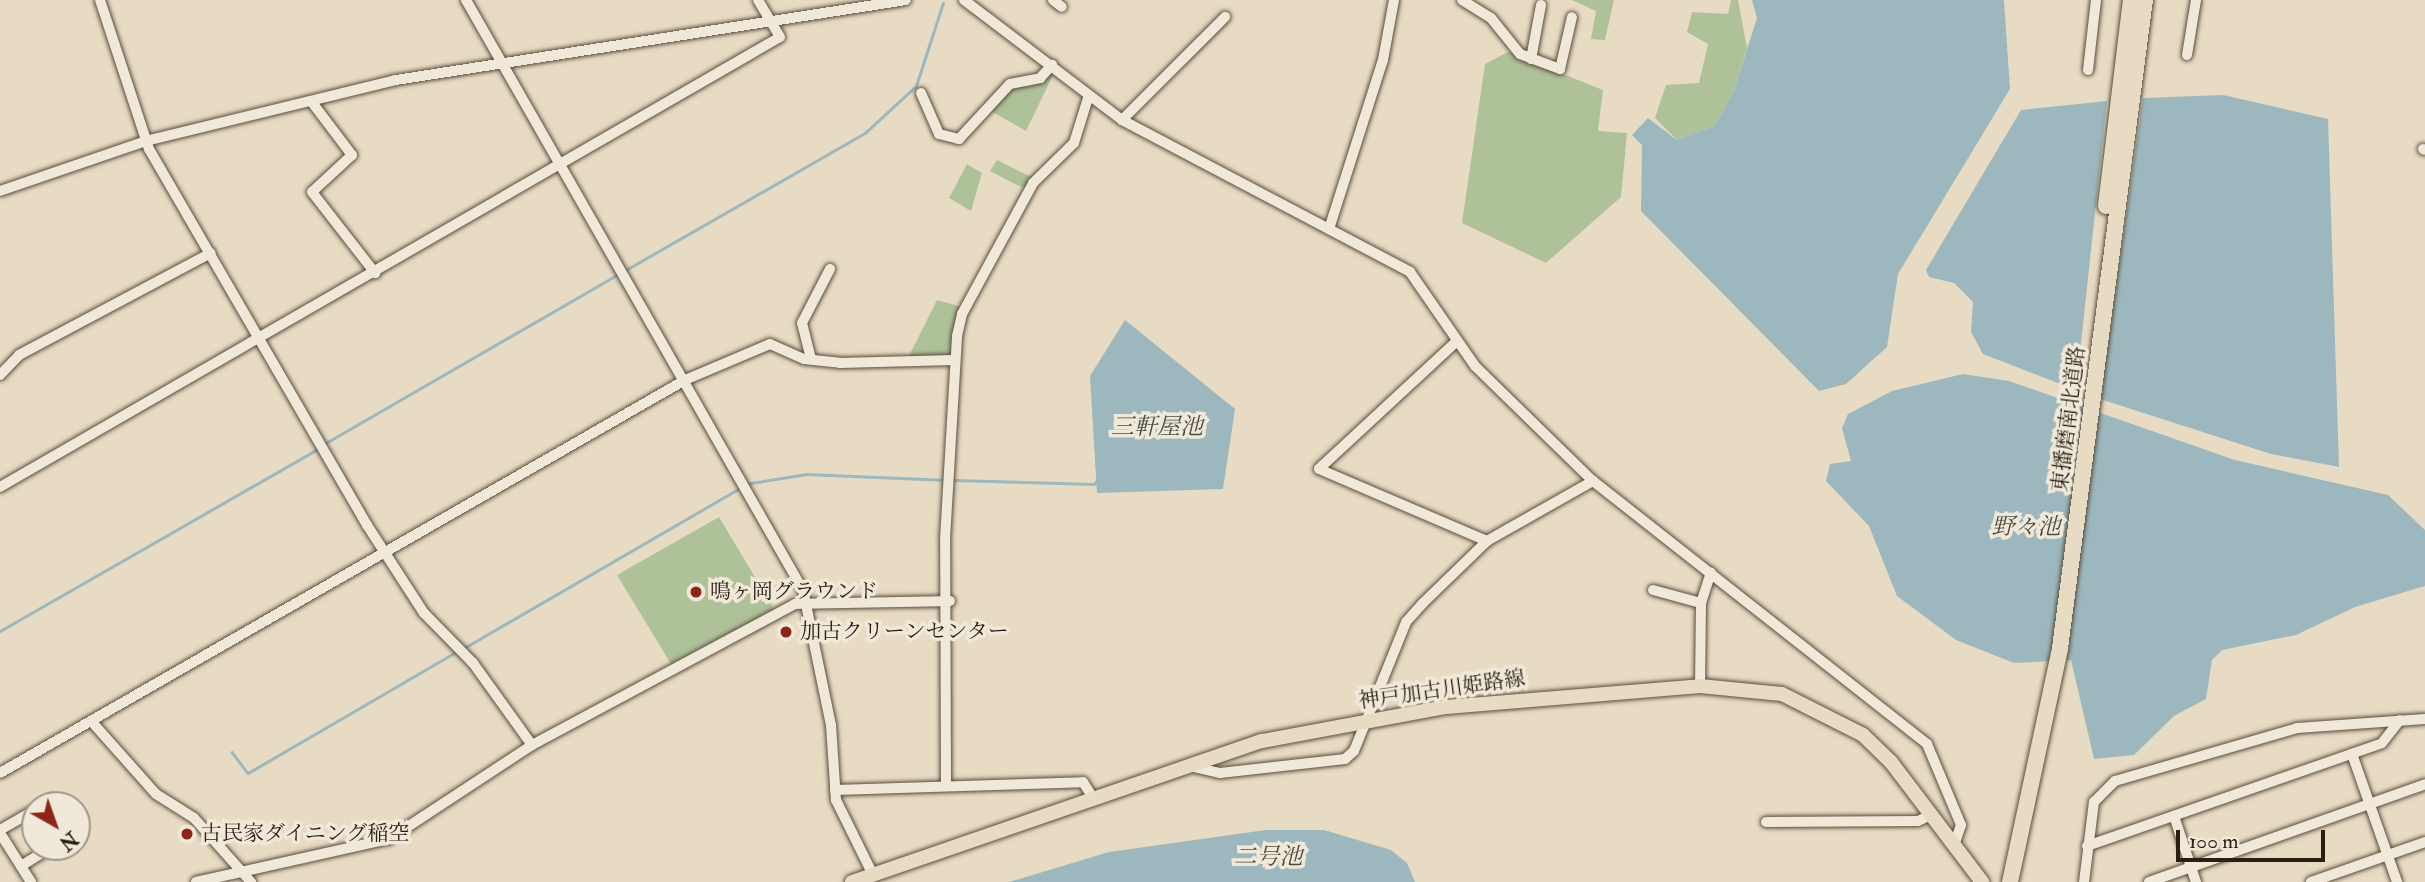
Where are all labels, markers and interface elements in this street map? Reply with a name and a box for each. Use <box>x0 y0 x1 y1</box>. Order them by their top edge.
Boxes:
street label: 東播磨南北道路 <box>2048 345 2090 493</box>
water label: 三軒屋池 <box>1111 413 1203 441</box>
water label: 野々池 <box>1992 513 2060 541</box>
place label: 鳴ヶ岡グラウンド <box>710 579 878 605</box>
marker: 鳴ヶ岡グラウンド <box>688 584 704 600</box>
place label: 加古クリーンセンター <box>800 619 1010 645</box>
marker: 加古クリーンセンター <box>778 624 794 640</box>
street label: 神戸加古川姫路線 <box>1357 666 1527 714</box>
north arrow <box>21 791 91 861</box>
scale bar <box>2180 816 2329 860</box>
place label: 古民家ダイニング稲空 <box>201 821 411 847</box>
text: N <box>54 826 82 855</box>
marker: 古民家ダイニング稲空 <box>179 826 195 842</box>
text: 100 m <box>2189 828 2239 855</box>
water label: 二号池 <box>1234 843 1302 871</box>

